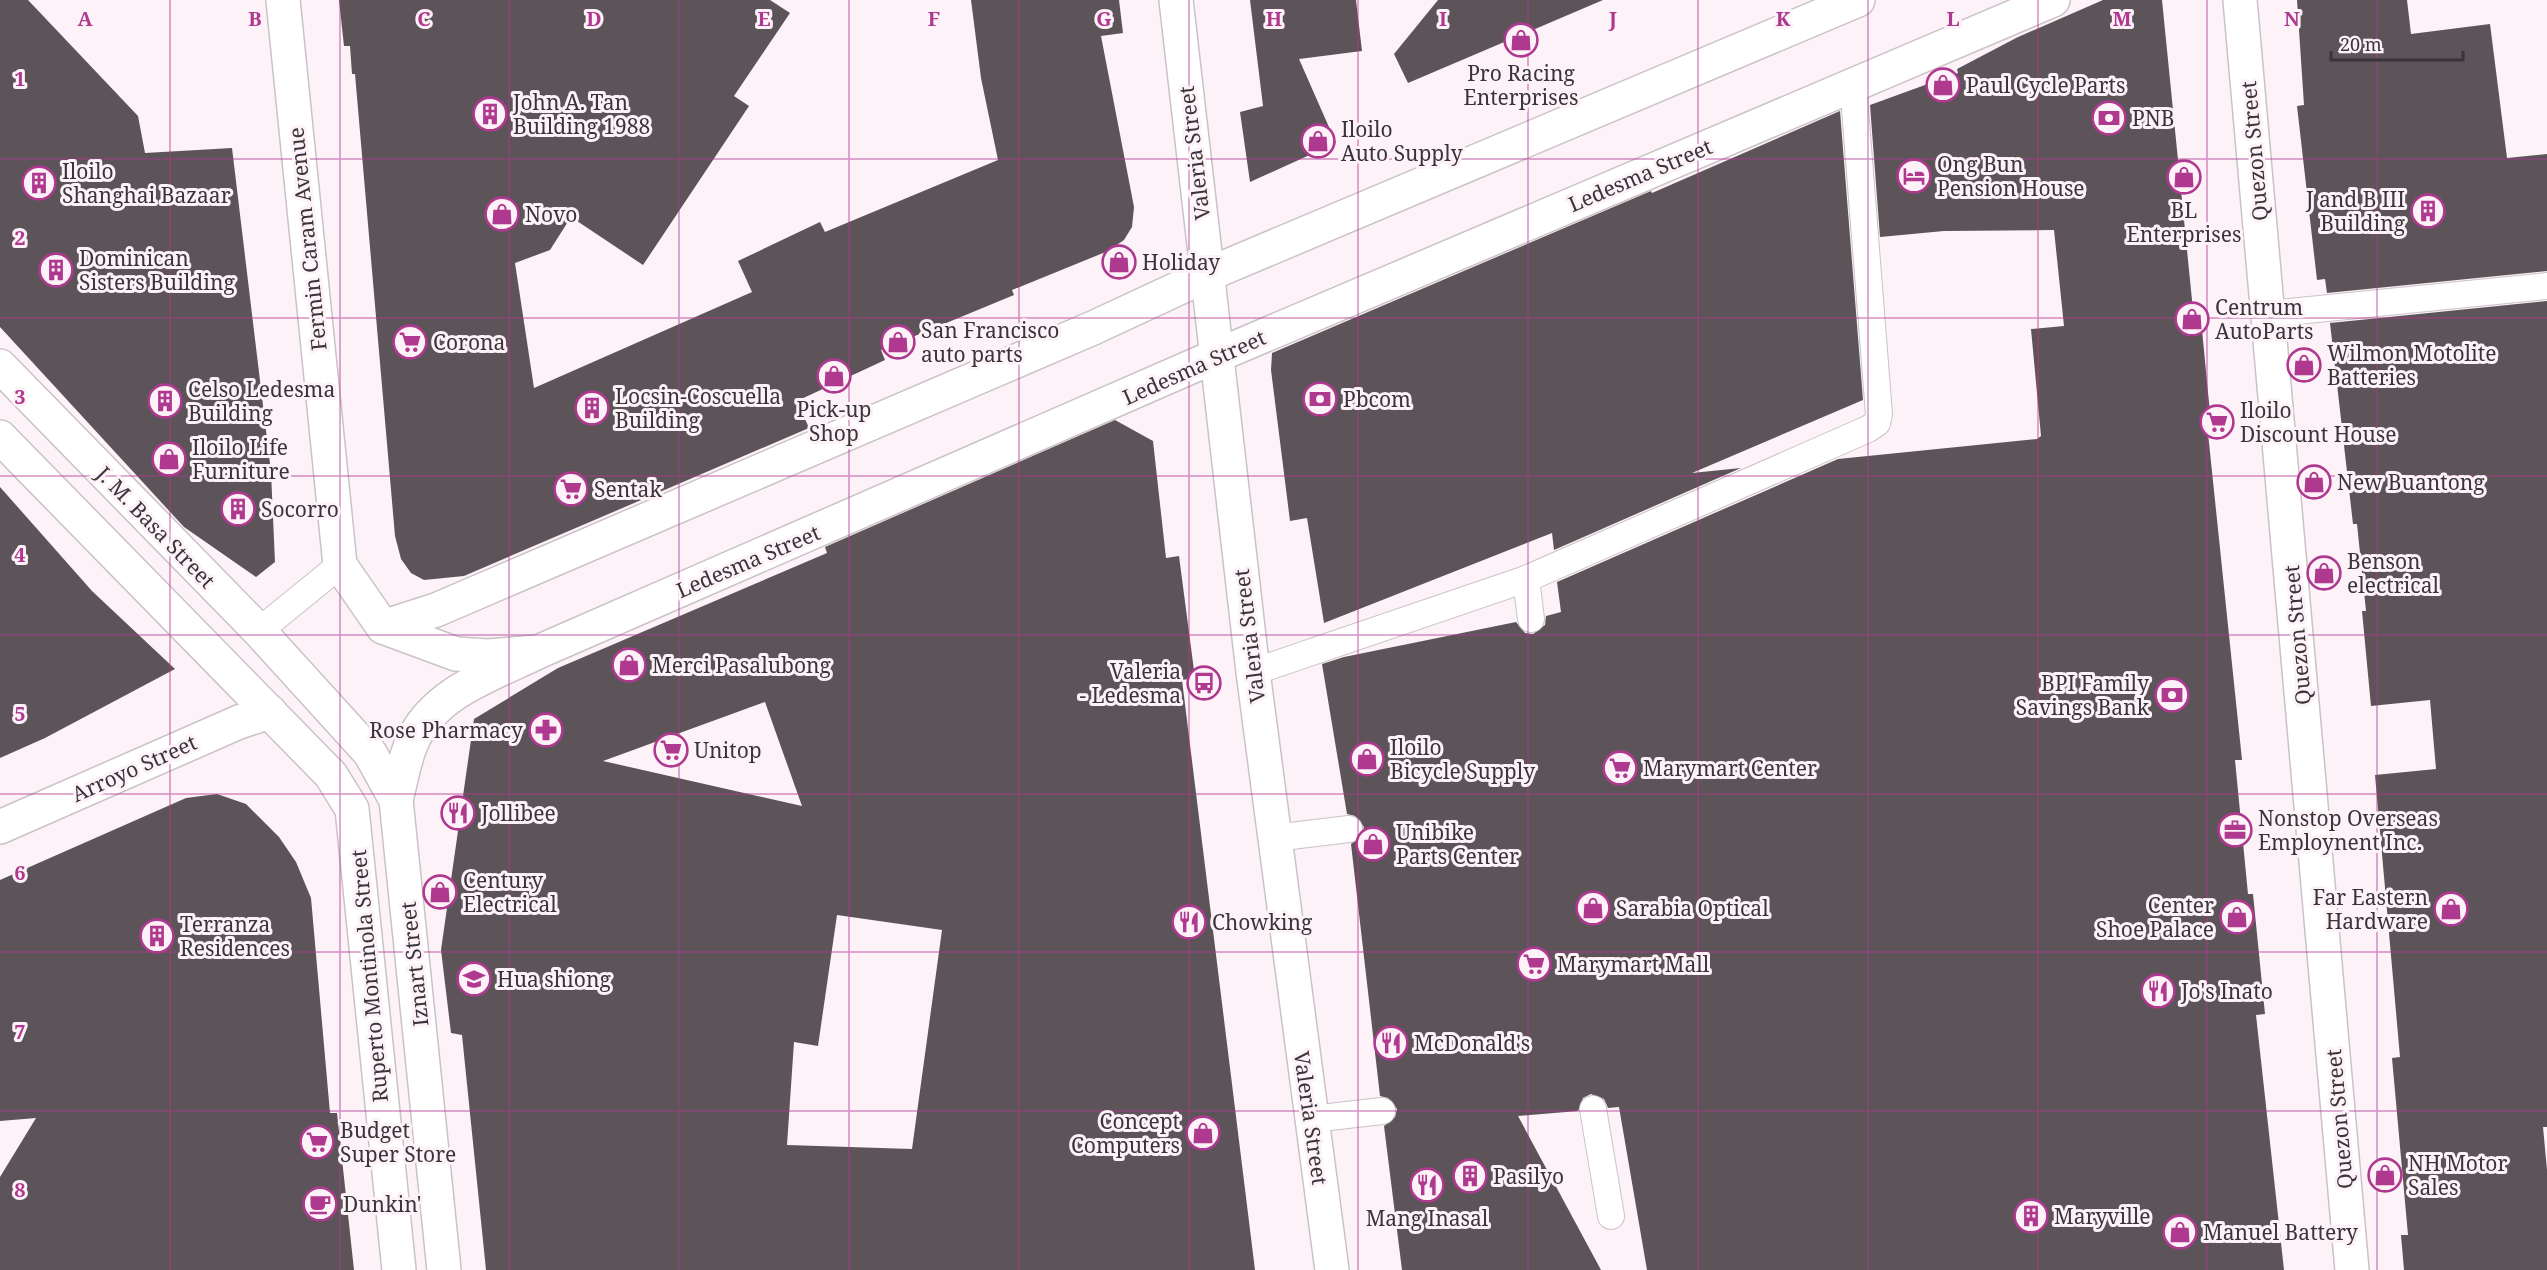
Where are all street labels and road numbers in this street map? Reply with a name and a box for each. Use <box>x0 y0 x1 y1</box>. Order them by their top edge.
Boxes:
street label: Quezon Street <box>2234 80 2274 222</box>
street label: Valeria Street <box>1172 84 1216 222</box>
street label: Fermin Caram Avenue <box>281 126 333 352</box>
street label: Ledesma Street <box>1564 132 1716 218</box>
street label: Ledesma Street <box>1118 323 1270 411</box>
street label: J. M. Basa Street <box>90 459 221 594</box>
street label: Ledesma Street <box>672 518 824 604</box>
street label: Quezon Street <box>2277 564 2317 706</box>
street label: Valeria Street <box>1227 567 1271 705</box>
street label: Arroyo Street <box>67 728 201 808</box>
street label: Ruperto Montinola Street <box>344 848 394 1104</box>
street label: Iznart Street <box>394 900 434 1028</box>
street label: Quezon Street <box>2319 1048 2359 1190</box>
street label: Valeria Street <box>1288 1049 1334 1187</box>

